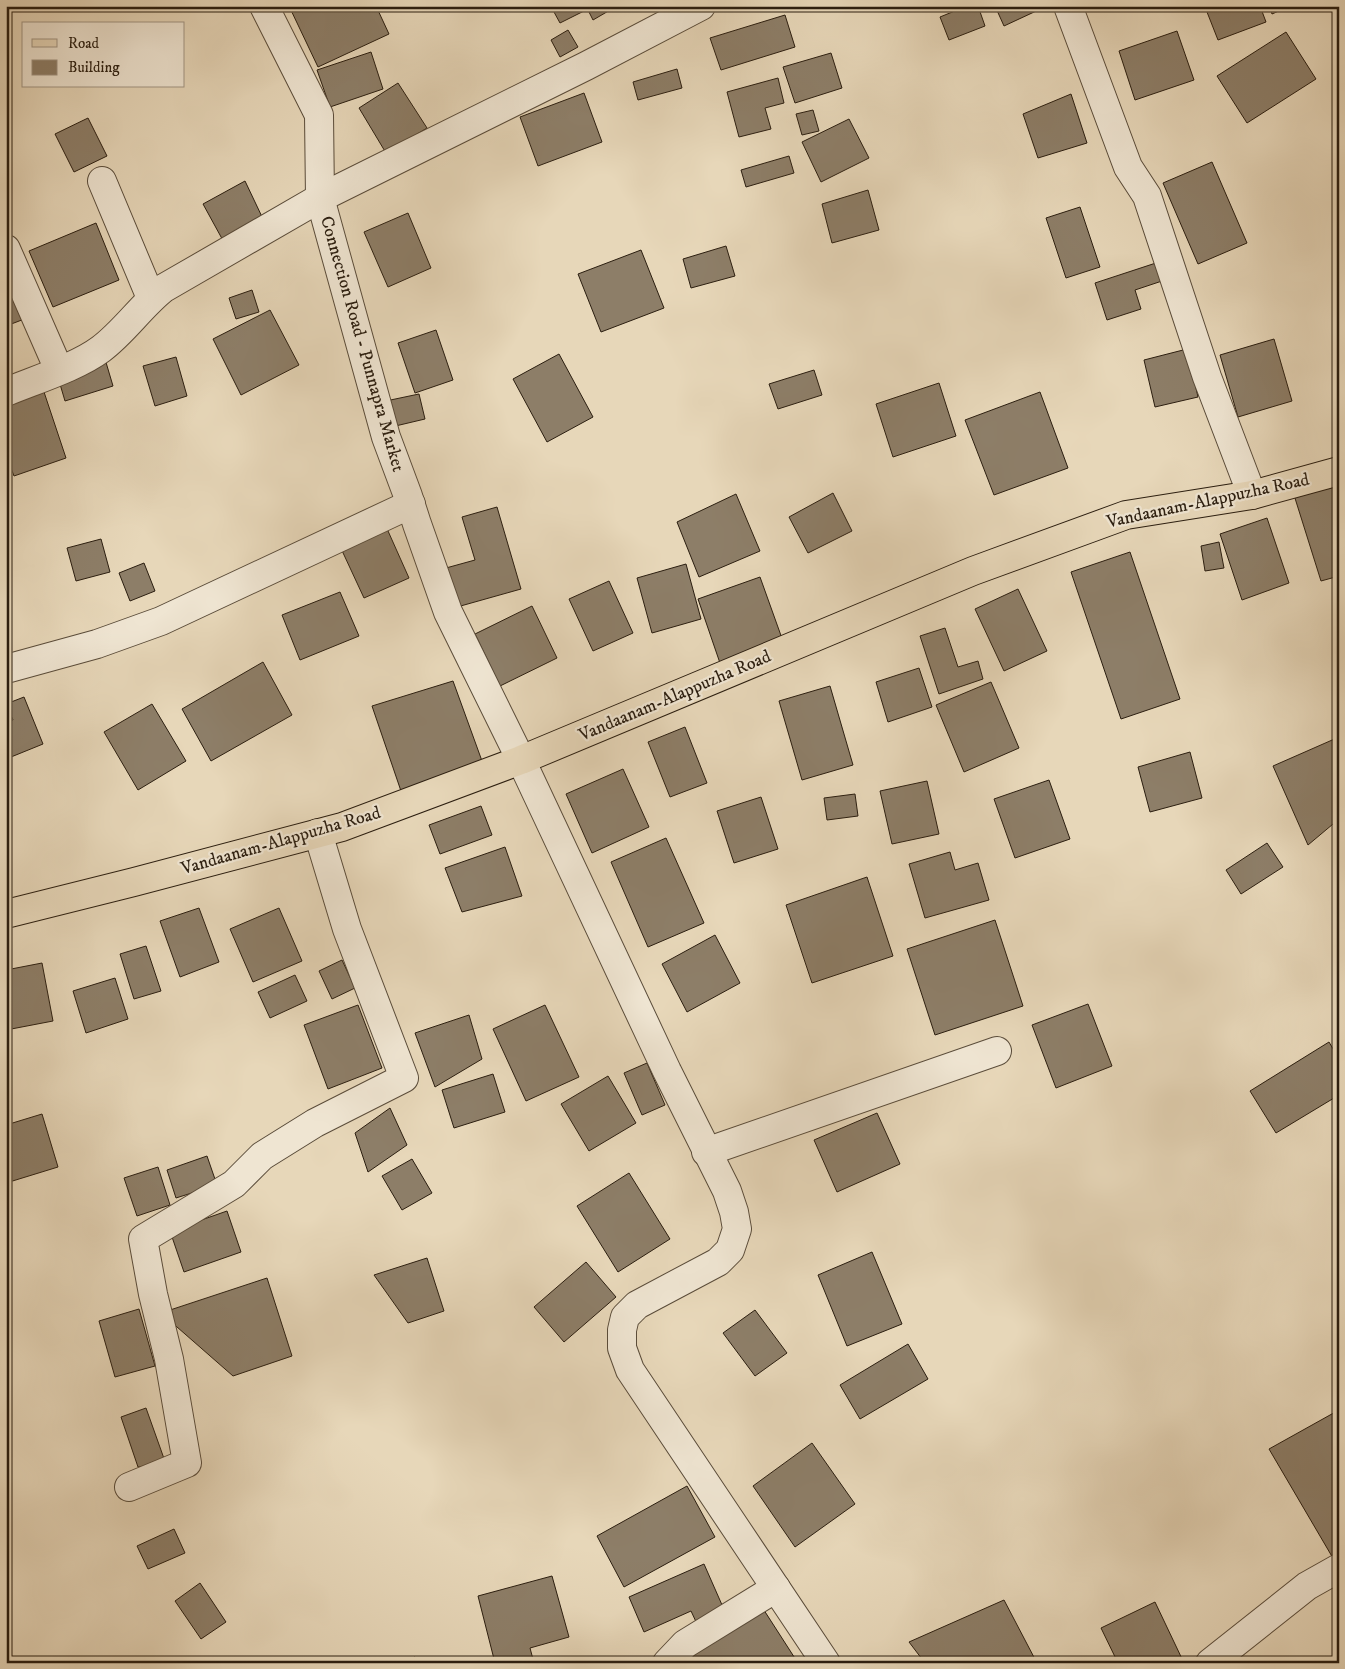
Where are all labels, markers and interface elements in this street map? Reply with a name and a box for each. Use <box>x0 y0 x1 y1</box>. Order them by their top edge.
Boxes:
legend <box>22 22 185 88</box>
text: Road <box>68 34 100 53</box>
text: Building <box>68 58 120 77</box>
street label: Connection Road - Punnapra Market <box>315 214 409 475</box>
street label: Vandaanam-Alappuzha Road <box>1104 469 1311 533</box>
street label: Vandaanam-Alappuzha Road <box>575 645 774 747</box>
street label: Vandaanam-Alappuzha Road <box>178 802 383 880</box>

